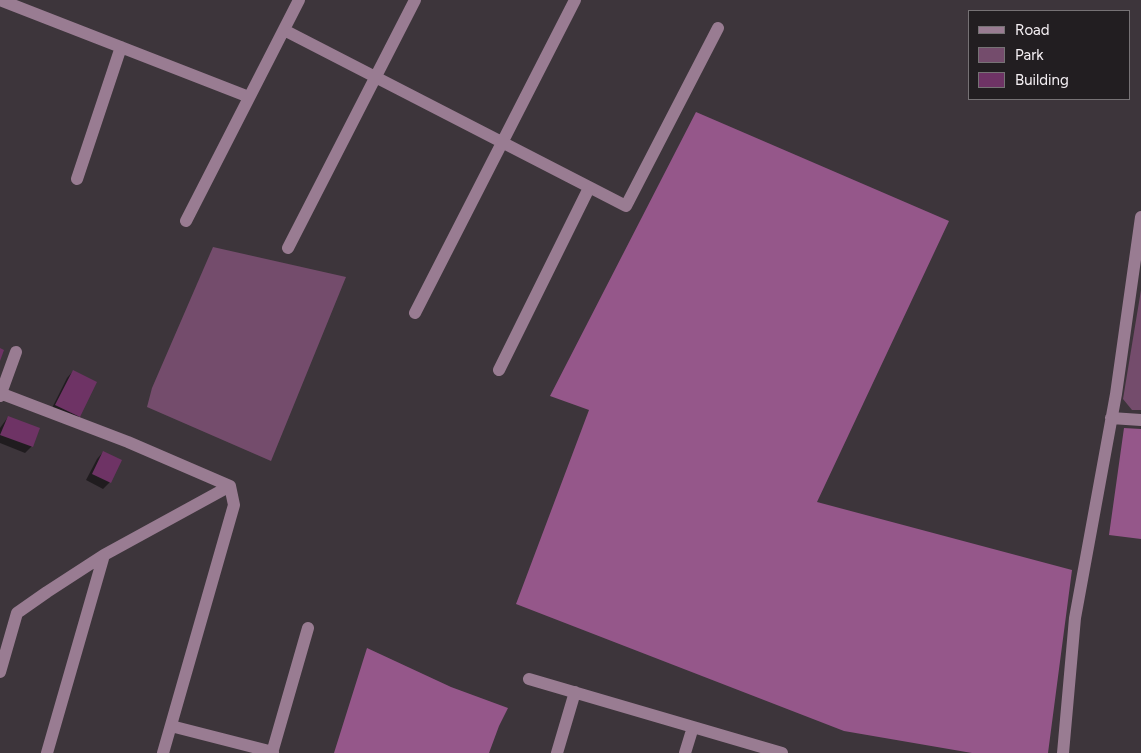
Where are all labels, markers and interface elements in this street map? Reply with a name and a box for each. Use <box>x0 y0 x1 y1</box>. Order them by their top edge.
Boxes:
legend <box>968 10 1131 100</box>
text: Road <box>1015 21 1050 39</box>
text: Park <box>1015 46 1044 64</box>
text: Building <box>1015 71 1069 89</box>

